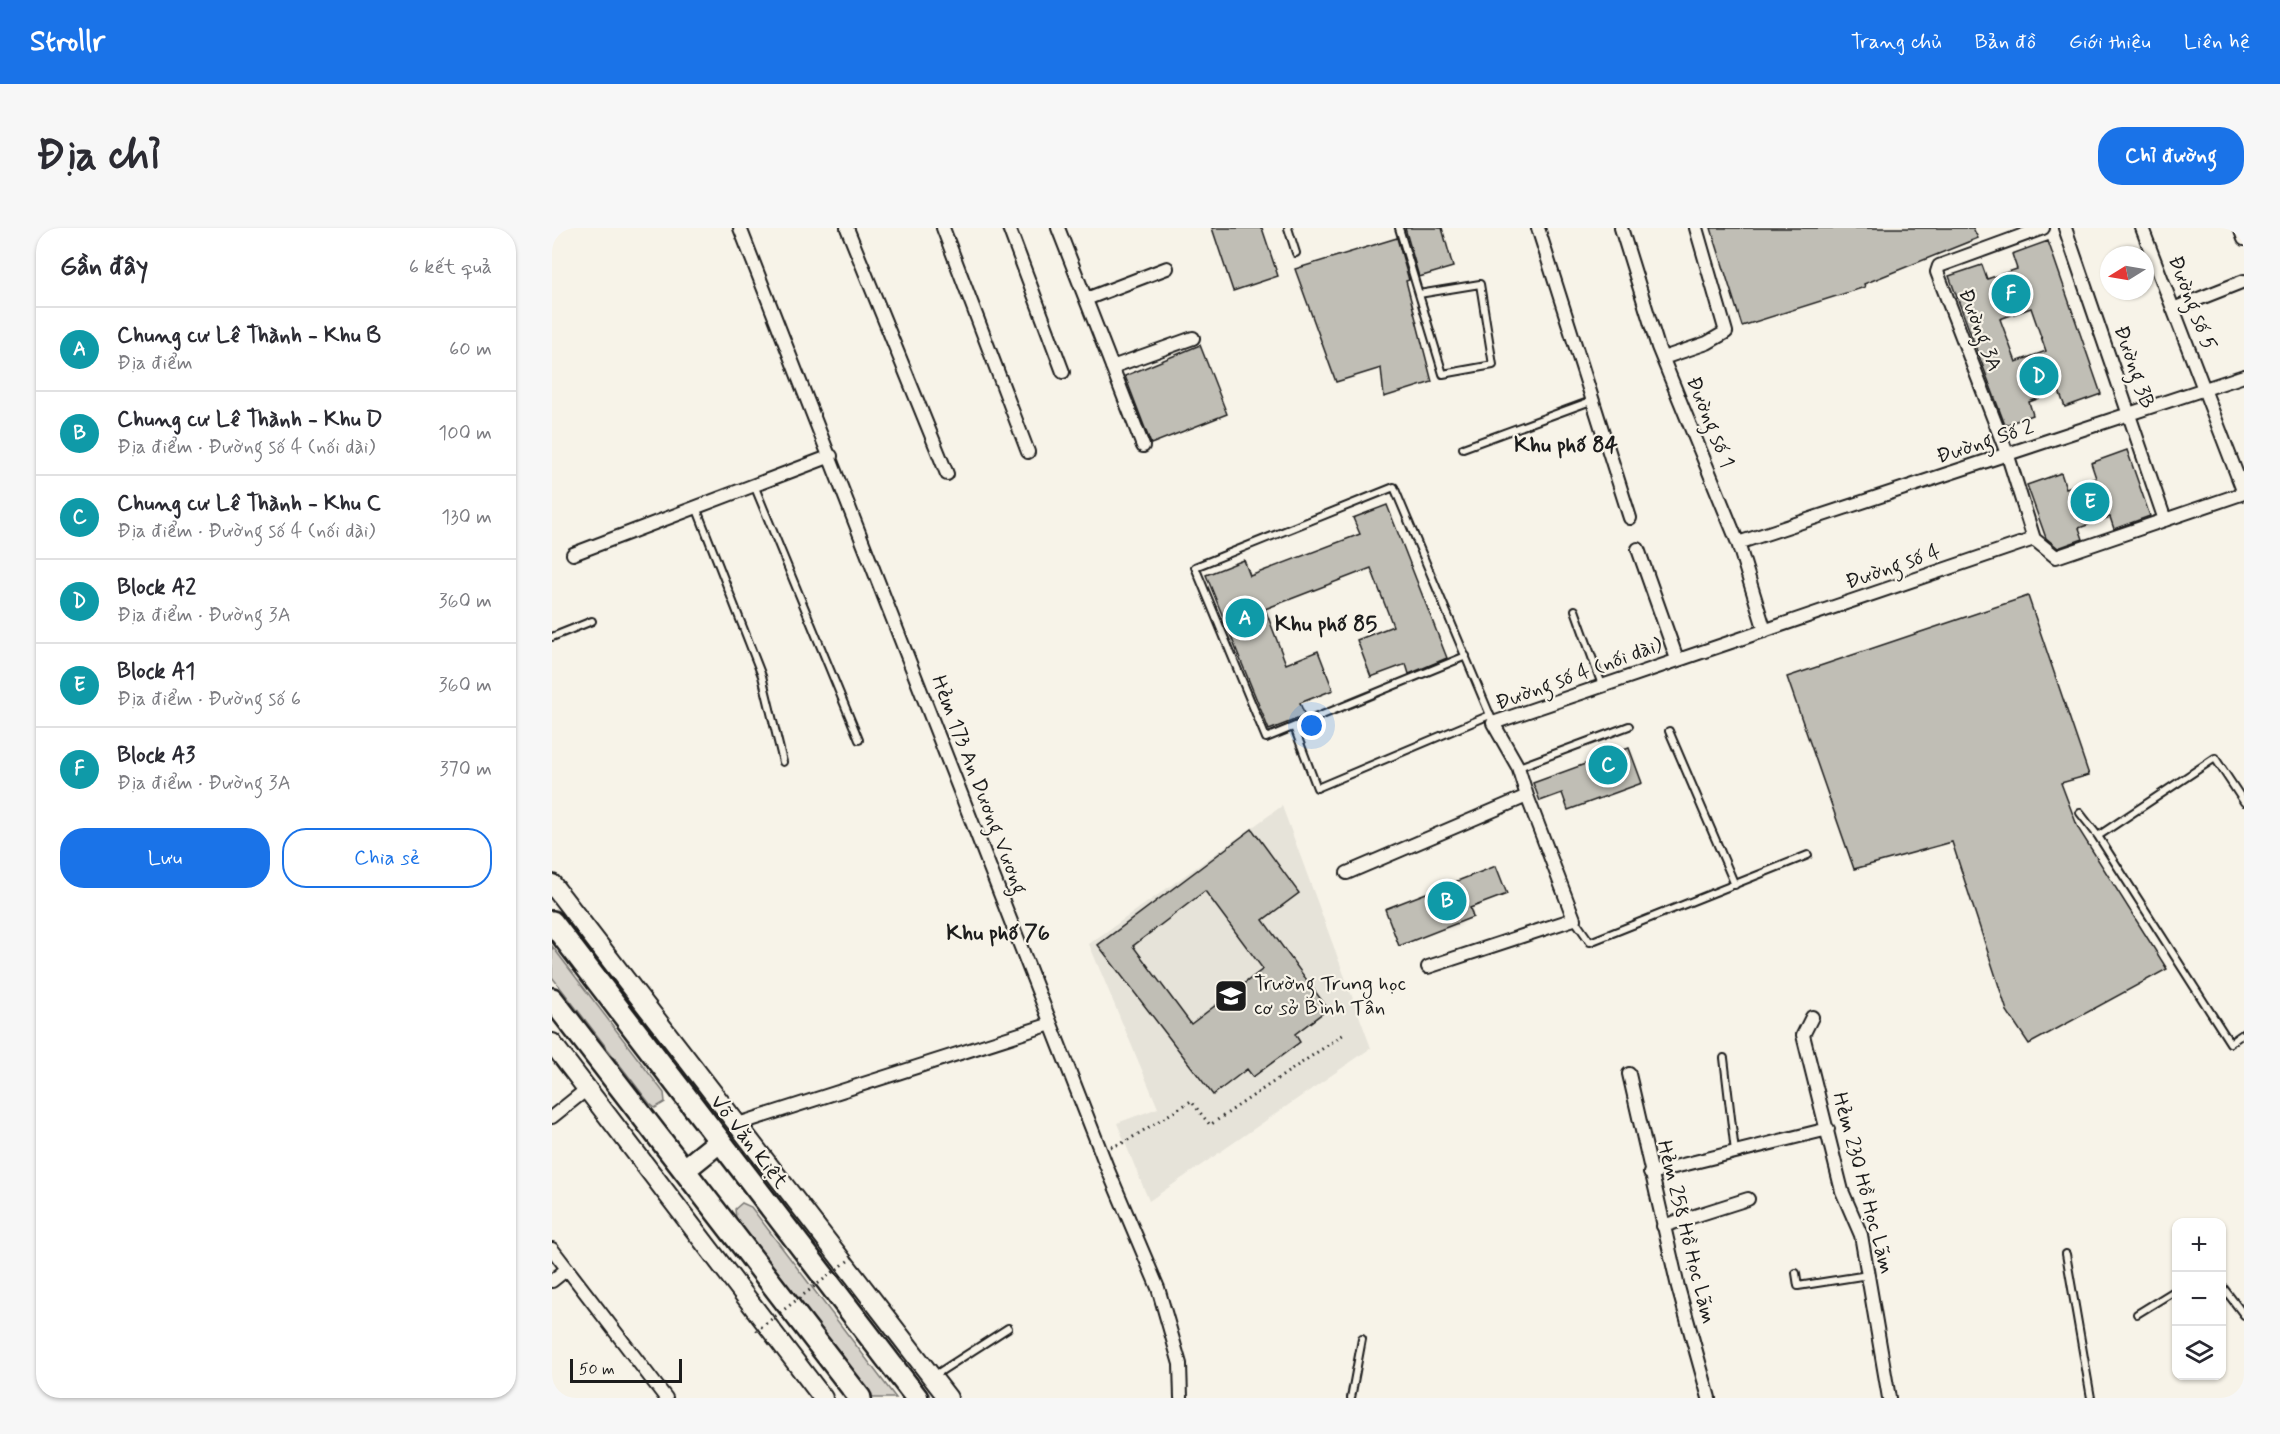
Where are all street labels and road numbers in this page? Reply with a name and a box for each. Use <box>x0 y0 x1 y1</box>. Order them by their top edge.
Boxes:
street label: Đường số 5 <box>2159 252 2223 355</box>
street label: Đường 3A <box>1950 284 2009 376</box>
street label: Đường 3B <box>2105 322 2161 413</box>
street label: Đường số 1 <box>1677 372 1741 473</box>
street label: Đường Số 2 <box>1933 413 2038 473</box>
street label: Đường số 4 <box>1842 538 1945 598</box>
street label: Đường số 4 (nối dài) <box>1492 631 1668 719</box>
street label: Hẻm 173 An Dương Vương <box>922 671 1034 899</box>
street label: Võ Văn Kiệt <box>704 1089 795 1195</box>
street label: Hẻm 230 Hồ Học Lãm <box>1825 1089 1901 1277</box>
street label: Hẻm 258 Hồ Học Lãm <box>1650 1137 1722 1327</box>

